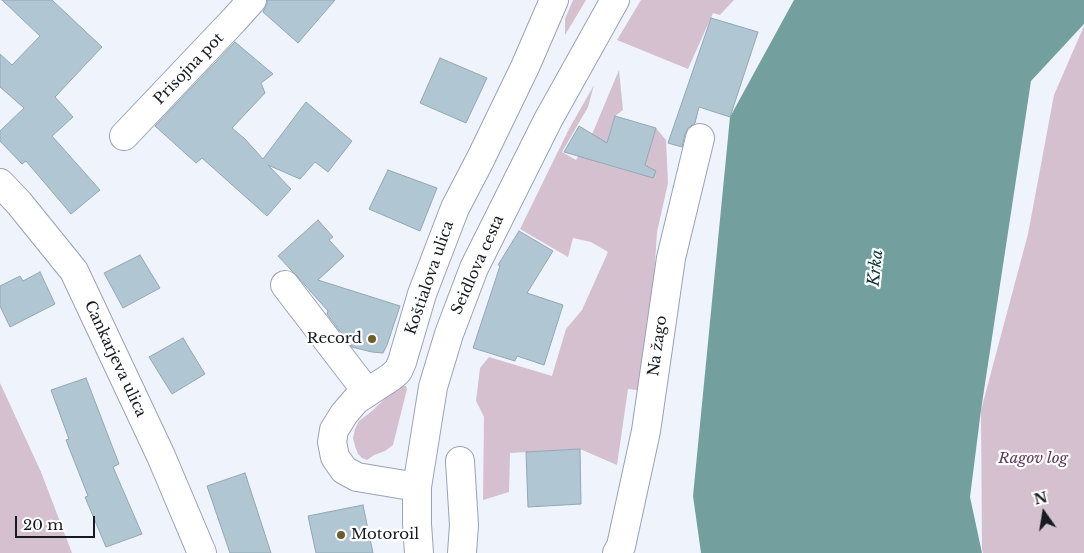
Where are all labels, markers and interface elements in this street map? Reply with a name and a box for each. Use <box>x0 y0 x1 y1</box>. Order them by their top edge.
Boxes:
street label: Prisojna pot <box>150 30 228 108</box>
street label: Seidlova cesta <box>448 212 508 318</box>
street label: Koštialova ulica <box>402 219 458 337</box>
water label: Krka <box>865 249 887 287</box>
street label: Cankarjeva ulica <box>80 298 150 420</box>
street label: Na žago <box>645 315 671 377</box>
place label: Record <box>307 330 362 348</box>
marker: Record <box>366 333 378 345</box>
park label: Ragov log <box>998 450 1068 468</box>
north arrow <box>1019 488 1069 538</box>
text: N <box>1032 488 1049 509</box>
scale bar <box>18 506 98 538</box>
text: 20 m <box>23 515 63 534</box>
place label: Motoroil <box>351 526 419 544</box>
marker: Motoroil <box>335 529 347 541</box>

